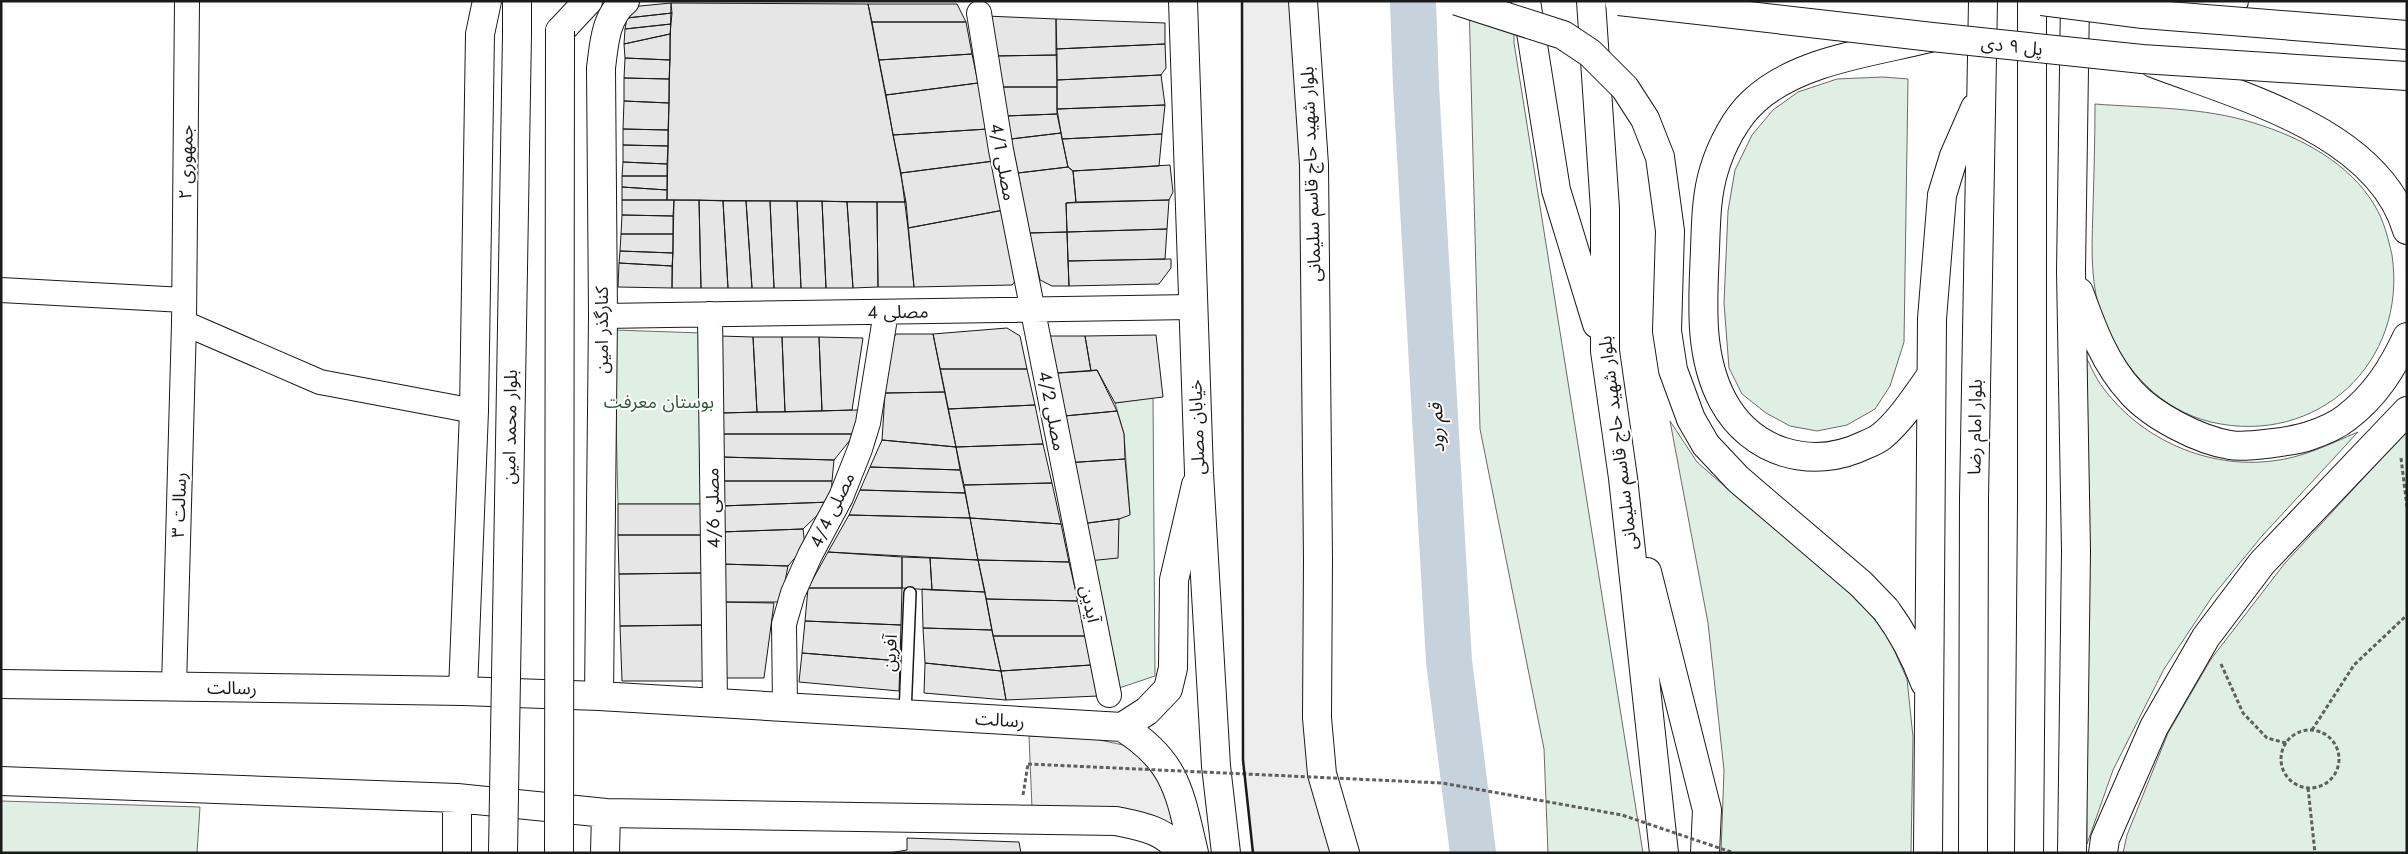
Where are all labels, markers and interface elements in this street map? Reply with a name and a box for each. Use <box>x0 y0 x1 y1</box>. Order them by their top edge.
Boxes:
street label: پل ۹ دی <box>1980 30 2044 62</box>
street label: بلوار شهید حاج قاسم سلیمانی <box>1294 66 1328 282</box>
street label: مصلی 4/1 <box>983 121 1023 203</box>
street label: جمهوری ۲ <box>172 124 200 200</box>
street label: کنارگذر امین <box>589 286 615 374</box>
street label: مصلی 4 <box>867 298 929 326</box>
street label: بلوار شهید حاج قاسم سلیمانی <box>1592 334 1644 552</box>
street label: بلوار محمد امین <box>496 369 524 485</box>
street label: مصلی 4/2 <box>1032 369 1072 453</box>
street label: خیابان مصلی <box>1182 379 1212 475</box>
street label: بلوار امام رضا <box>1961 379 1990 475</box>
park label: بوستان معرفت <box>604 389 714 415</box>
water label: قم رود <box>1422 401 1452 453</box>
street label: مصلی 4/6 <box>699 467 727 549</box>
street label: مصلی 4/4 <box>803 468 861 552</box>
street label: رسالت ۳ <box>165 472 193 538</box>
street label: آیدین <box>1073 583 1107 626</box>
street label: آفرین <box>876 633 904 672</box>
street label: رسالت <box>207 675 257 701</box>
street label: رسالت <box>974 705 1026 735</box>

